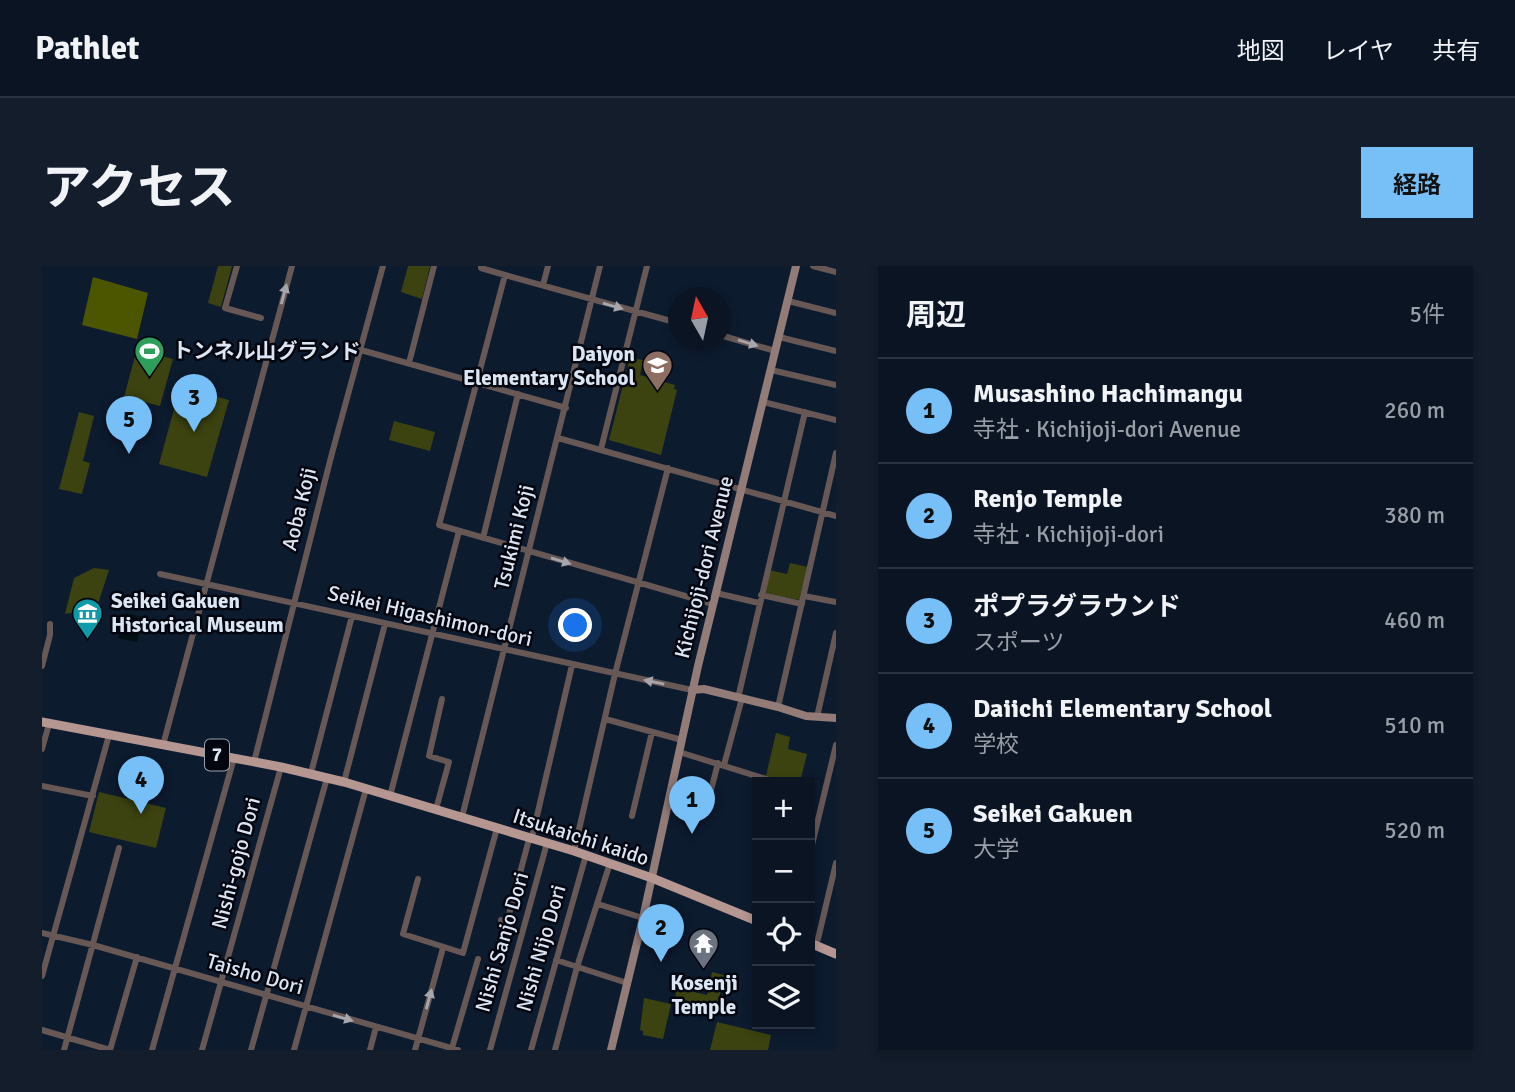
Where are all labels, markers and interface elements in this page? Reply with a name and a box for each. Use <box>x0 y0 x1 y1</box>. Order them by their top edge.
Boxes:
text: Pathlet <box>35 28 139 69</box>
text: 地図 <box>1237 36 1285 66</box>
text: レイヤ <box>1323 36 1394 66</box>
text: 共有 <box>1432 36 1480 66</box>
button: 経路 <box>1361 147 1473 218</box>
text: アクセス <box>42 158 236 218</box>
one-way arrow <box>279 283 290 305</box>
north arrow <box>668 287 731 350</box>
text: 周辺 <box>906 297 966 334</box>
text: 5件 <box>1410 300 1445 329</box>
one-way arrow <box>603 301 624 311</box>
sports icon: トンネル山グランド <box>132 334 166 378</box>
place label: トンネル山グランド <box>172 338 361 364</box>
one-way arrow <box>738 339 759 349</box>
place label: Daiyon Elementary School <box>463 341 635 391</box>
school or university icon: Daiyon Elementary School <box>641 349 675 393</box>
pin: 3 <box>171 374 217 432</box>
text: Musashino Hachimangu <box>973 378 1243 410</box>
pin: 5 <box>106 396 152 454</box>
text: 1 <box>923 396 935 425</box>
text: 260 m <box>1384 396 1445 425</box>
text: 寺社 · Kichijoji-dori Avenue <box>973 415 1241 444</box>
street label: Aoba Koji <box>276 465 322 553</box>
street label: Kichijoji-dori Avenue <box>669 473 739 661</box>
street label: Tsukimi Koji <box>488 482 540 592</box>
text: Renjo Temple <box>973 483 1123 515</box>
text: 2 <box>923 501 935 530</box>
text: 380 m <box>1384 501 1445 530</box>
text: 寺社 · Kichijoji-dori <box>973 520 1164 549</box>
one-way arrow <box>551 557 572 567</box>
street label: Seikei Higashimon-dori <box>325 580 535 652</box>
place label: Seikei Gakuen Historical Museum <box>111 588 284 638</box>
text: ポプラグラウンド <box>973 591 1181 623</box>
museum icon: Seikei Gakuen Historical Museum <box>71 596 105 640</box>
text: 3 <box>923 606 935 635</box>
text: 460 m <box>1384 606 1445 635</box>
your location <box>558 608 592 642</box>
text: スポーツ <box>973 628 1065 657</box>
one-way arrow <box>643 677 665 688</box>
text: Daiichi Elementary School <box>973 693 1272 725</box>
text: 4 <box>923 711 935 740</box>
text: 510 m <box>1384 711 1445 740</box>
text: 学校 <box>973 730 1019 759</box>
road number: 7 <box>205 740 229 770</box>
pin: 4 <box>118 756 164 814</box>
pin: 1 <box>669 776 715 834</box>
map controls <box>752 777 815 1029</box>
button: + <box>752 777 815 840</box>
street label: Nishi-gojo Dori <box>206 794 266 932</box>
text: Seikei Gakuen <box>973 798 1133 830</box>
street label: Itsukaichi kaido <box>510 803 652 871</box>
text: 5 <box>923 816 935 845</box>
text: 520 m <box>1384 816 1445 845</box>
text: 大学 <box>973 835 1019 864</box>
button: − <box>752 840 815 903</box>
street label: Nishi Sanjo Dori <box>470 869 534 1015</box>
street label: Nishi Nijo Dori <box>511 882 571 1014</box>
button: locate <box>752 903 815 966</box>
pin: 2 <box>638 904 684 962</box>
temple icon: Kosenji Temple <box>687 926 721 970</box>
street label: Taisho Dori <box>204 948 306 1000</box>
button: layers <box>752 966 815 1029</box>
place label: Kosenji Temple <box>670 970 738 1020</box>
one-way arrow <box>424 988 435 1010</box>
one-way arrow <box>333 1013 354 1023</box>

